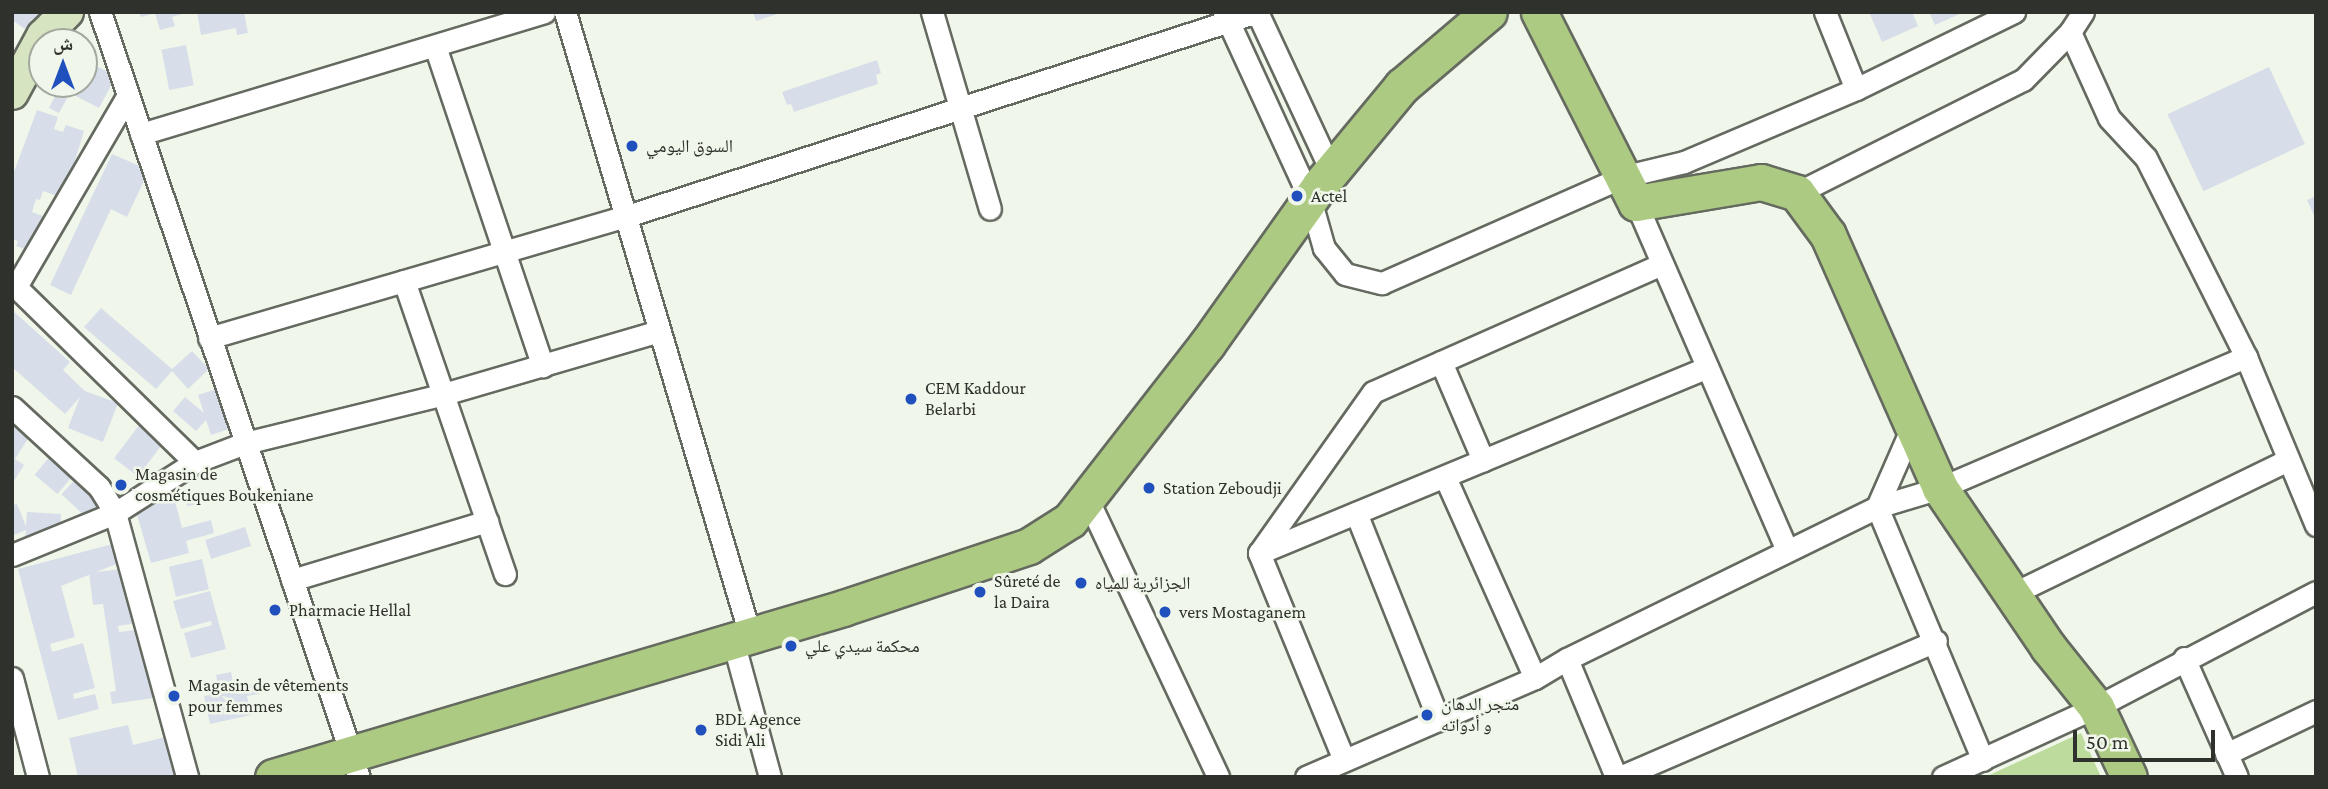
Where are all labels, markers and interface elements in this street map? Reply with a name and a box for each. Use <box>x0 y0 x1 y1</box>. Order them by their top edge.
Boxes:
north arrow <box>28 28 98 98</box>
text: ش <box>53 33 73 54</box>
place label: السوق اليومي <box>646 135 733 157</box>
marker: السوق اليومي <box>624 138 640 154</box>
place label: Actel <box>1311 185 1347 207</box>
marker: Actel <box>1289 188 1305 204</box>
place label: CEM Kaddour Belarbi <box>925 378 1026 420</box>
marker: CEM Kaddour Belarbi <box>903 391 919 407</box>
place label: Magasin de cosmétiques Boukeniane <box>135 464 314 506</box>
marker: Magasin de cosmétiques Boukeniane <box>113 477 129 493</box>
place label: Station Zeboudji <box>1163 477 1282 499</box>
marker: Station Zeboudji <box>1141 480 1157 496</box>
place label: Sûreté de la Daira <box>994 571 1060 614</box>
place label: الجزائرية للمياه <box>1095 572 1191 594</box>
marker: الجزائرية للمياه <box>1073 575 1089 591</box>
marker: Sûreté de la Daira <box>972 584 988 600</box>
place label: Pharmacie Hellal <box>289 599 411 621</box>
place label: vers Mostaganem <box>1179 601 1306 623</box>
marker: Pharmacie Hellal <box>267 602 283 618</box>
marker: vers Mostaganem <box>1157 604 1173 620</box>
place label: محكمة سيدي علي <box>805 635 920 657</box>
marker: محكمة سيدي علي <box>783 638 799 654</box>
place label: Magasin de vêtements pour femmes <box>188 675 348 718</box>
marker: Magasin de vêtements pour femmes <box>166 688 182 704</box>
place label: متجر الدهان و أدواته <box>1441 694 1519 736</box>
marker: متجر الدهان و أدواته <box>1419 707 1435 723</box>
place label: BDL Agence Sidi Ali <box>715 709 801 752</box>
scale bar <box>2076 716 2218 760</box>
marker: BDL Agence Sidi Ali <box>693 722 709 738</box>
text: 50 m <box>2086 730 2129 754</box>

